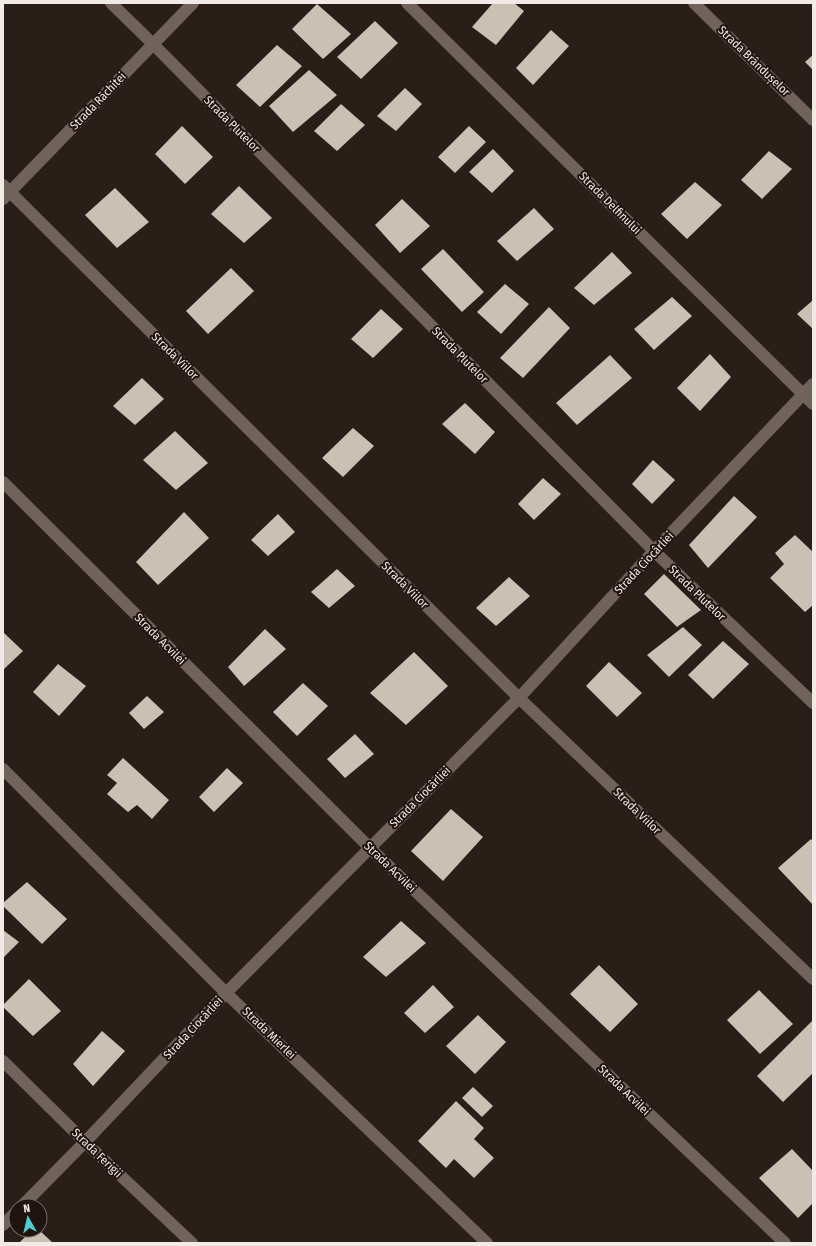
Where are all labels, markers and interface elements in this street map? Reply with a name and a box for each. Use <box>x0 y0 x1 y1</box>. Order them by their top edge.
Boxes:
street label: Strada Brândușelor <box>714 23 793 100</box>
street label: Strada Răchitei <box>67 69 129 133</box>
street label: Strada Plutelor <box>201 93 264 156</box>
street label: Strada Delfinului <box>576 169 644 237</box>
street label: Strada Plutelor <box>429 324 492 387</box>
street label: Strada Viilor <box>149 330 202 383</box>
street label: Strada Ciocârliei <box>611 529 677 597</box>
street label: Strada Viilor <box>379 559 432 612</box>
street label: Strada Plutelor <box>666 562 729 624</box>
street label: Strada Acvilei <box>132 611 188 667</box>
street label: Strada Ciocârliei <box>387 764 453 830</box>
street label: Strada Viilor <box>610 785 664 838</box>
street label: Strada Acvilei <box>361 839 419 895</box>
street label: Strada Ciocârliei <box>160 994 226 1062</box>
street label: Strada Mierlei <box>240 1004 298 1062</box>
street label: Strada Acvilei <box>595 1062 653 1118</box>
street label: Strada Ferigii <box>69 1126 125 1180</box>
north arrow <box>8 1198 48 1238</box>
text: N <box>23 1202 31 1215</box>

